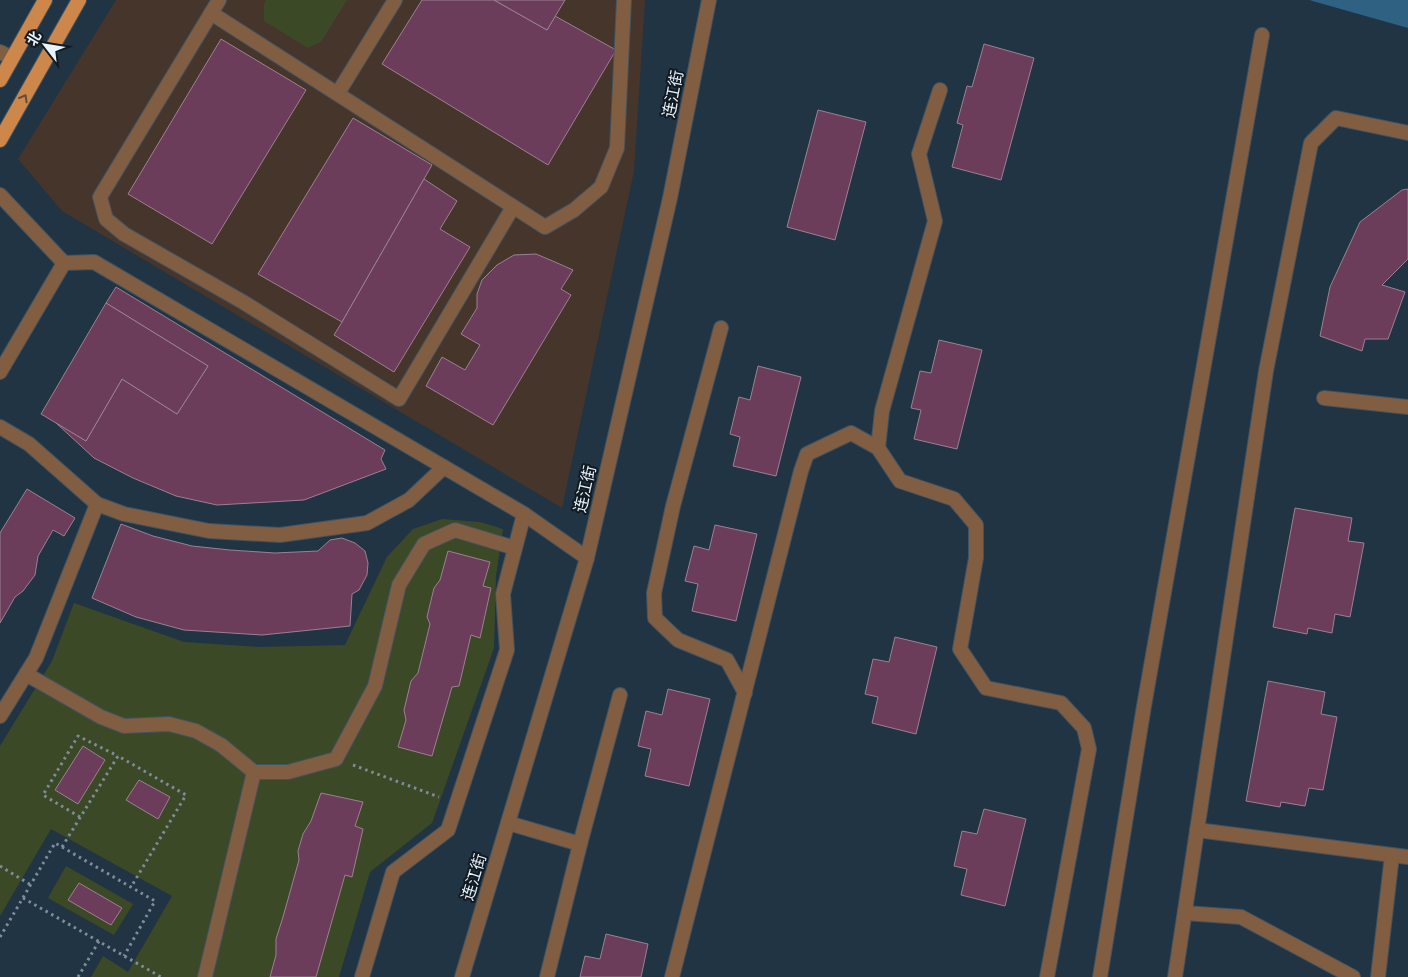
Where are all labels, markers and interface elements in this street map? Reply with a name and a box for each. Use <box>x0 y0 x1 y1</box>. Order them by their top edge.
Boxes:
north arrow <box>20 20 70 70</box>
text: 北 <box>23 28 44 48</box>
street label: 连江街 <box>659 69 687 119</box>
one-way arrow <box>18 94 28 103</box>
street label: 连江街 <box>570 463 600 515</box>
street label: 连江街 <box>458 851 490 903</box>

